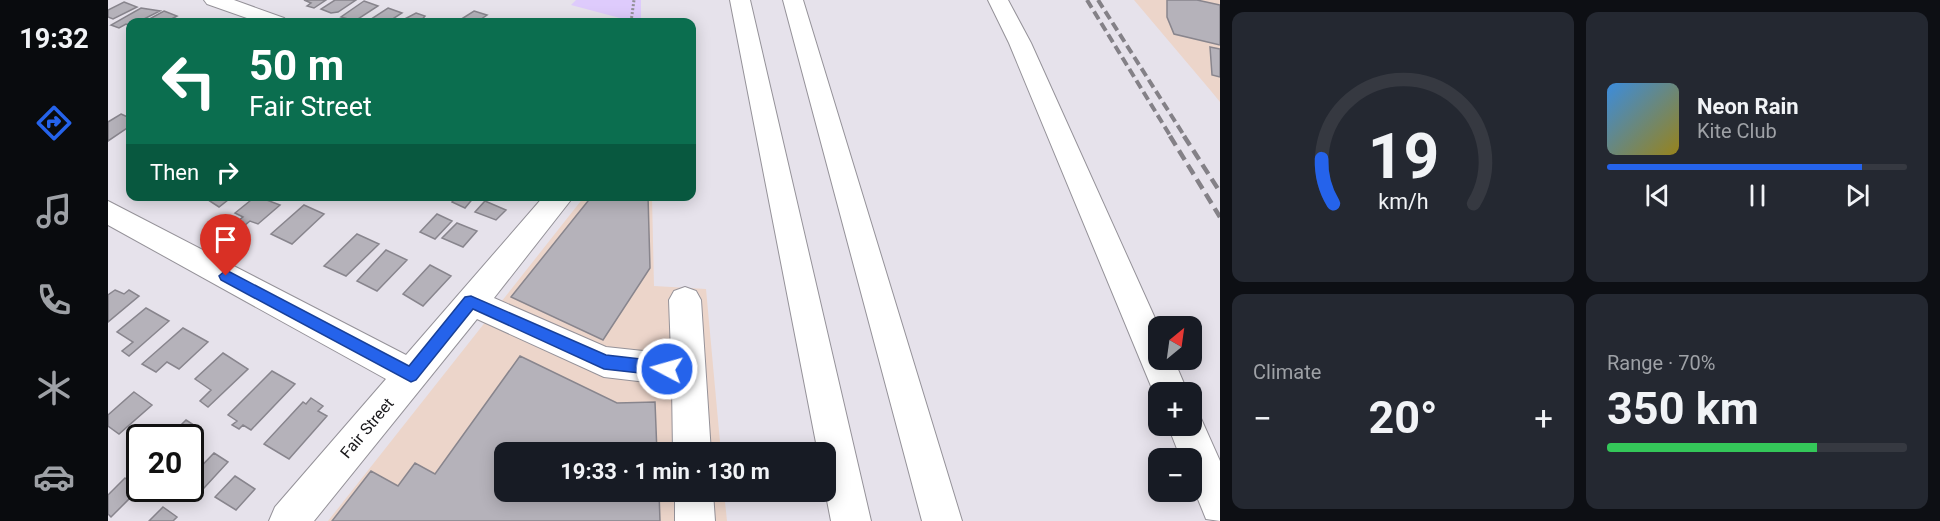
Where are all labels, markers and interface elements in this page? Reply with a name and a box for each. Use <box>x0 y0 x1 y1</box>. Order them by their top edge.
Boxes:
text: 19:32 <box>19 23 89 55</box>
text: 50 m <box>249 41 344 90</box>
icon: left <box>150 42 228 120</box>
text: Fair Street <box>249 91 372 123</box>
text: Neon Rain <box>1697 94 1799 119</box>
icon: directions <box>33 102 75 144</box>
text: Kite Club <box>1697 119 1777 143</box>
text: 19 <box>1367 120 1439 193</box>
icon: right <box>211 156 244 189</box>
text: Then <box>150 160 199 185</box>
icon: previous <box>1641 179 1674 212</box>
icon: pause <box>1741 179 1774 212</box>
icon: next <box>1841 179 1874 212</box>
icon: music <box>33 190 75 232</box>
text: km/h <box>1378 190 1428 215</box>
pin <box>200 214 251 276</box>
icon: arrive <box>209 223 242 256</box>
icon: phone <box>33 279 75 321</box>
north arrow <box>1148 316 1202 370</box>
map controls <box>1148 316 1202 502</box>
position arrow <box>635 337 699 401</box>
text: Range · 70% <box>1607 351 1715 375</box>
text: Climate <box>1253 360 1321 384</box>
icon: climate <box>33 367 75 409</box>
button: + <box>1148 382 1202 436</box>
text: 350 km <box>1607 382 1759 435</box>
text: 20° <box>1368 391 1438 444</box>
street label: Fair Street <box>336 394 398 462</box>
text: − <box>1253 399 1272 438</box>
text: + <box>1534 399 1553 438</box>
speed limit sign: 20 <box>126 424 204 502</box>
button: − <box>1148 448 1202 502</box>
icon: car <box>33 456 75 498</box>
text: 19:33 · 1 min · 130 m <box>560 459 770 484</box>

